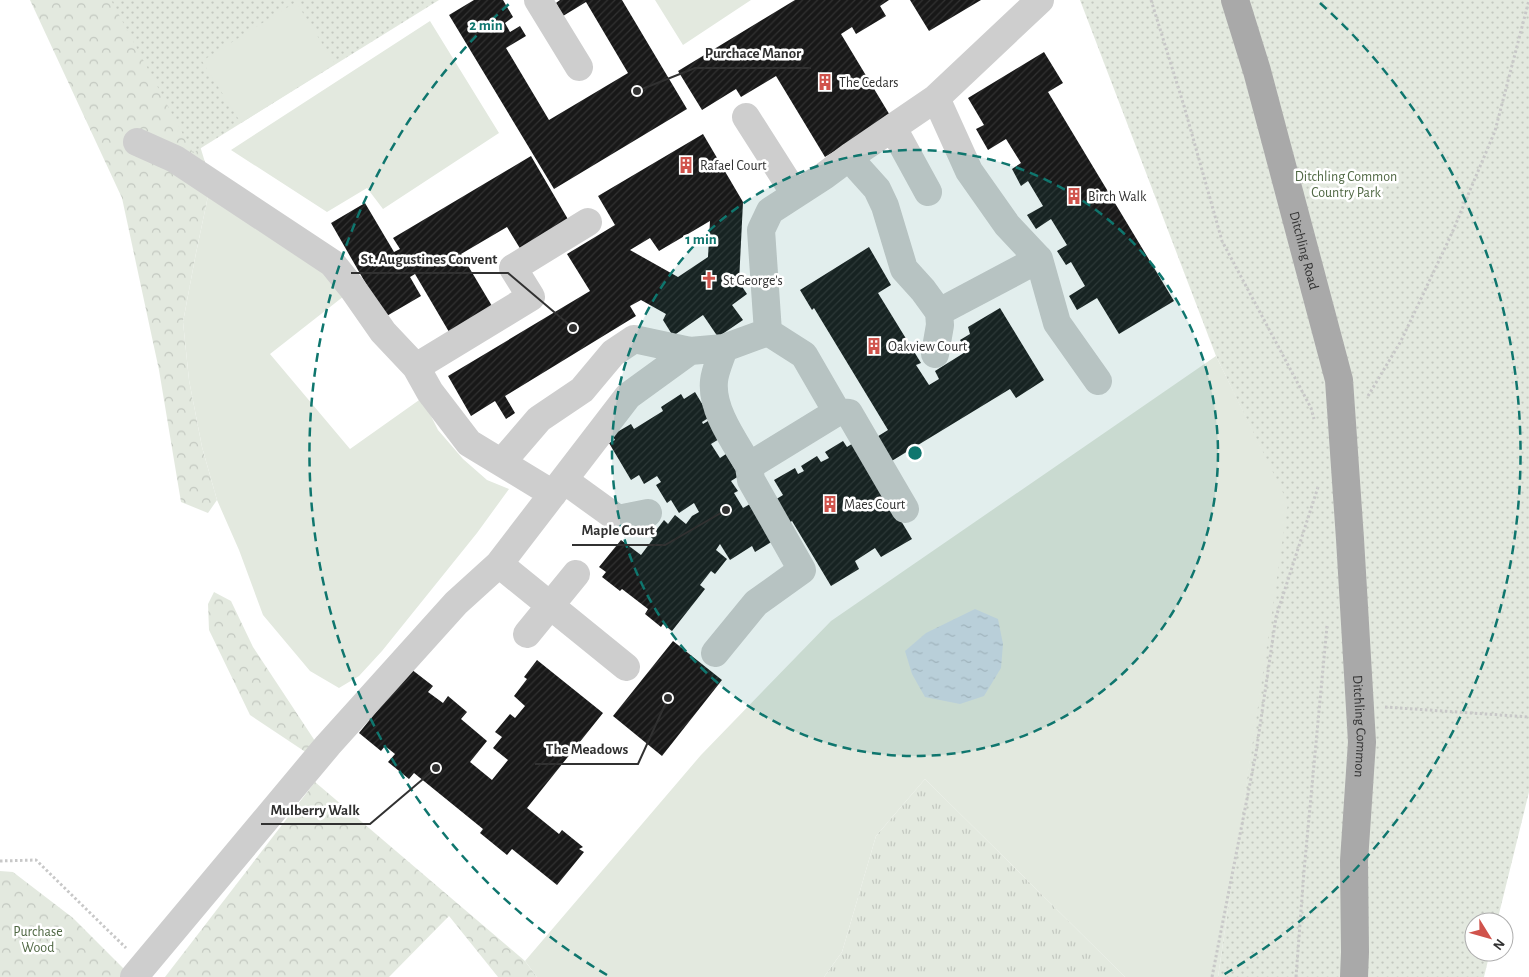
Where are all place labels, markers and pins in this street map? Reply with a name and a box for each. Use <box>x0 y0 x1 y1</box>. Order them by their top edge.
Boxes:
callout: Purchace Manor <box>695 38 811 68</box>
building icon: The Cedars <box>815 72 835 92</box>
place label: The Cedars <box>839 76 899 90</box>
building icon: Rafael Court <box>676 155 696 175</box>
place label: Rafael Court <box>700 159 767 173</box>
building icon: Birch Walk <box>1064 186 1084 206</box>
place label: Birch Walk <box>1088 190 1147 204</box>
callout: St. Augustines Convent <box>351 243 508 273</box>
church icon: St George's <box>699 270 719 290</box>
place label: St George's <box>723 274 783 288</box>
building icon: Oakview Court <box>864 336 884 356</box>
place label: Oakview Court <box>888 340 968 354</box>
centre of rings <box>906 444 924 462</box>
building icon: Maes Court <box>820 494 840 514</box>
place label: Maes Court <box>844 498 906 512</box>
callout: Maple Court <box>572 515 665 545</box>
callout: The Meadows <box>535 734 638 764</box>
callout: Mulberry Walk <box>261 794 370 824</box>

